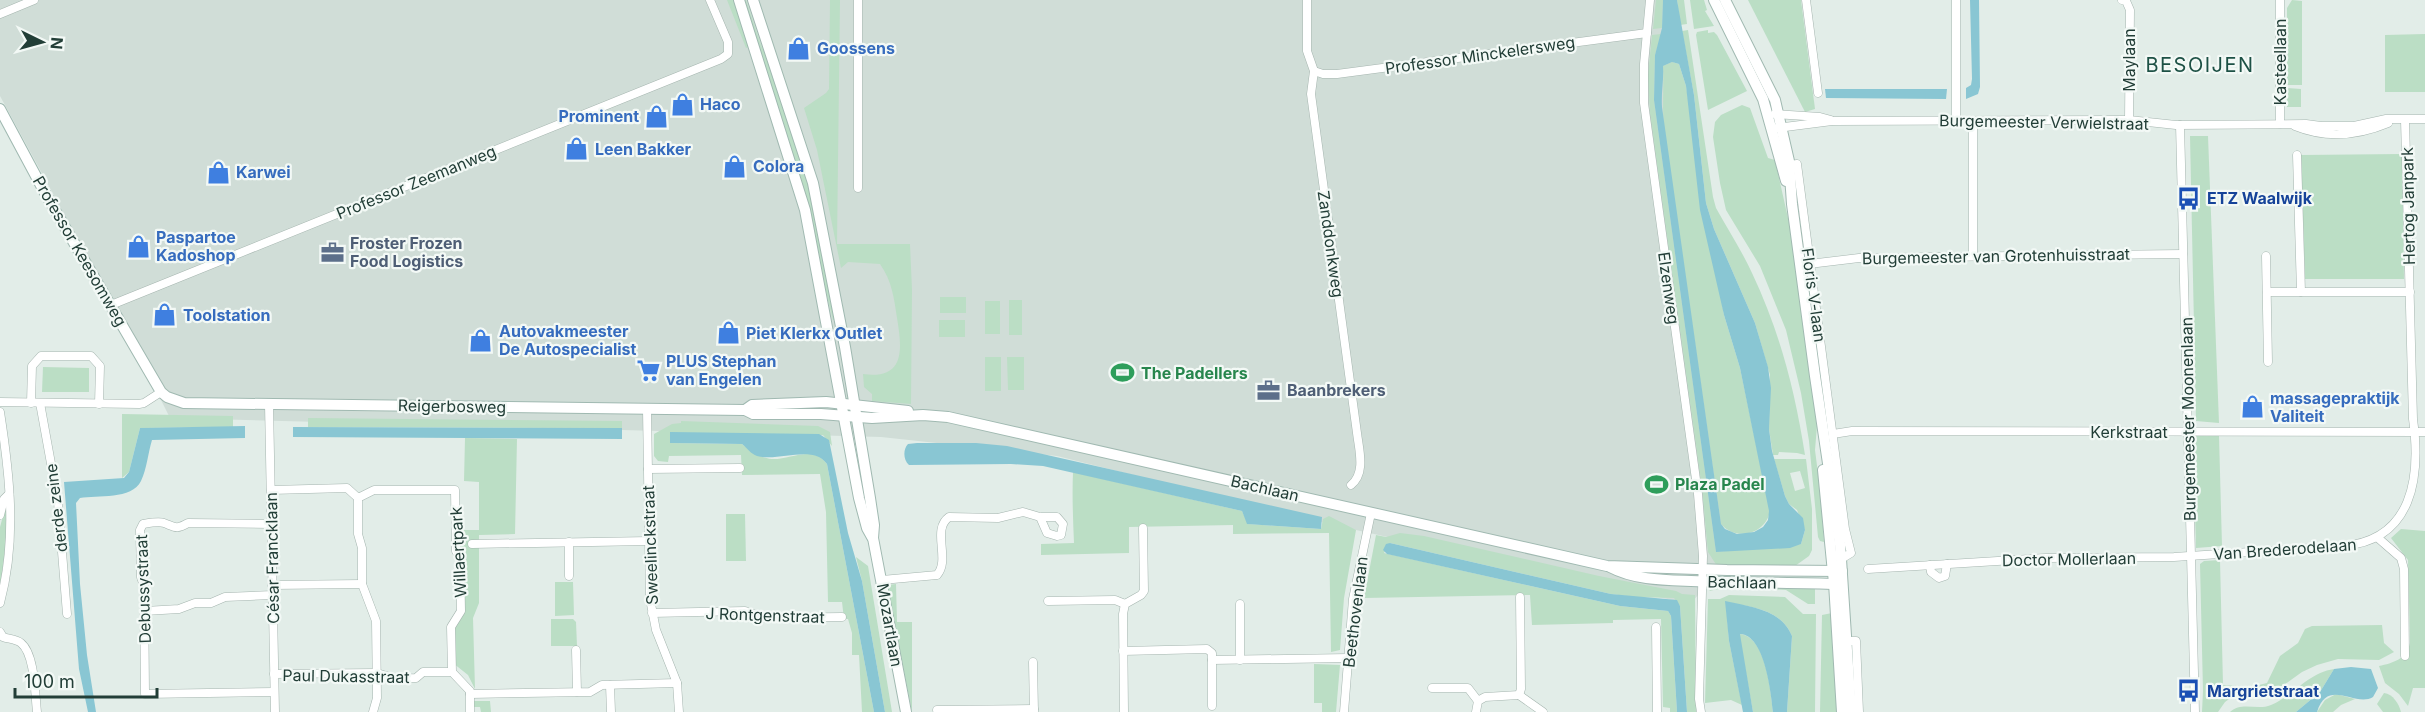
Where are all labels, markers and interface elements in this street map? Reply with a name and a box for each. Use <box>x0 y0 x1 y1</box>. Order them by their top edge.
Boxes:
north arrow <box>12 12 72 72</box>
street label: Kasteellaan <box>2270 18 2290 106</box>
street label: Maylaan <box>2119 28 2139 92</box>
street label: Professor Minckelersweg <box>1384 32 1576 78</box>
shop icon: Goossens <box>786 35 812 61</box>
text: N <box>46 36 67 50</box>
place label: Goossens <box>817 38 895 58</box>
district label: BESOIJEN <box>2145 53 2255 77</box>
shop icon: Haco <box>669 91 695 117</box>
place label: Haco <box>700 94 741 114</box>
shop icon: Prominent <box>644 103 670 129</box>
place label: Prominent <box>558 106 639 126</box>
street label: Burgemeester Verwielstraat <box>1939 110 2149 134</box>
shop icon: Leen Bakker <box>564 136 590 162</box>
place label: Leen Bakker <box>595 139 691 159</box>
street label: Professor Zeemanweg <box>333 141 499 223</box>
street label: Hertog Janpark <box>2397 147 2419 265</box>
shop icon: Colora <box>722 153 748 179</box>
place label: Colora <box>753 156 804 176</box>
shop icon: Karwei <box>205 159 231 185</box>
place label: Karwei <box>236 162 291 182</box>
street label: Professor Keesomweg <box>29 172 131 330</box>
bus stop icon: ETZ Waalwijk <box>2176 185 2202 211</box>
place label: ETZ Waalwijk <box>2207 188 2313 208</box>
street label: Zanddonkweg <box>1314 189 1348 299</box>
place label: Paspartoe Kadoshop <box>156 227 236 265</box>
shop icon: Paspartoe Kadoshop <box>125 233 151 259</box>
place label: Froster Frozen Food Logistics <box>350 233 463 271</box>
office icon: Froster Frozen Food Logistics <box>319 239 345 265</box>
street label: Burgemeester van Grotenhuisstraat <box>1862 244 2130 268</box>
street label: Floris V-laan <box>1797 247 1831 343</box>
street label: Elzenweg <box>1654 251 1684 325</box>
shop icon: Toolstation <box>152 302 178 328</box>
place label: Toolstation <box>183 305 271 325</box>
street label: Burgemeester Moonenlaan <box>2176 317 2200 521</box>
shop icon: Piet Klerkx Outlet <box>715 320 741 346</box>
place label: Autovakmeester De Autospecialist <box>499 321 637 359</box>
place label: Piet Klerkx Outlet <box>746 323 882 343</box>
shop icon: Autovakmeester De Autospecialist <box>468 327 494 353</box>
place label: PLUS Stephan van Engelen <box>666 351 776 389</box>
supermarket icon: PLUS Stephan van Engelen <box>635 357 661 383</box>
sports icon: The Padellers <box>1110 360 1136 386</box>
place label: The Padellers <box>1141 363 1248 383</box>
office icon: Baanbrekers <box>1256 377 1282 403</box>
place label: Baanbrekers <box>1287 380 1386 400</box>
place label: massagepraktijk Valiteit <box>2270 388 2400 426</box>
shop icon: massagepraktijk Valiteit <box>2239 394 2265 420</box>
street label: Reigerbosweg <box>398 395 506 417</box>
street label: Kerkstraat <box>2090 422 2168 442</box>
street label: derde zeine <box>41 463 71 553</box>
street label: Bachlaan <box>1229 470 1301 506</box>
sports icon: Plaza Padel <box>1644 471 1670 497</box>
place label: Plaza Padel <box>1675 474 1765 494</box>
street label: Sweelinckstraat <box>638 485 662 605</box>
street label: César Francklaan <box>261 492 283 624</box>
street label: Willaertpark <box>446 506 470 598</box>
street label: Debussystraat <box>131 534 155 644</box>
street label: Van Brederodelaan <box>2213 534 2357 564</box>
street label: Doctor Mollerlaan <box>2002 548 2136 570</box>
street label: Beethovenlaan <box>1338 555 1372 669</box>
street label: Bachlaan <box>1707 571 1777 593</box>
street label: Mozartlaan <box>873 582 907 668</box>
street label: J Rontgenstraat <box>705 603 825 627</box>
scale bar <box>15 661 158 699</box>
street label: Paul Dukasstraat <box>282 665 410 687</box>
text: 100 m <box>24 671 75 692</box>
bus stop icon: Margrietstraat <box>2176 678 2202 704</box>
place label: Margrietstraat <box>2207 681 2319 701</box>

